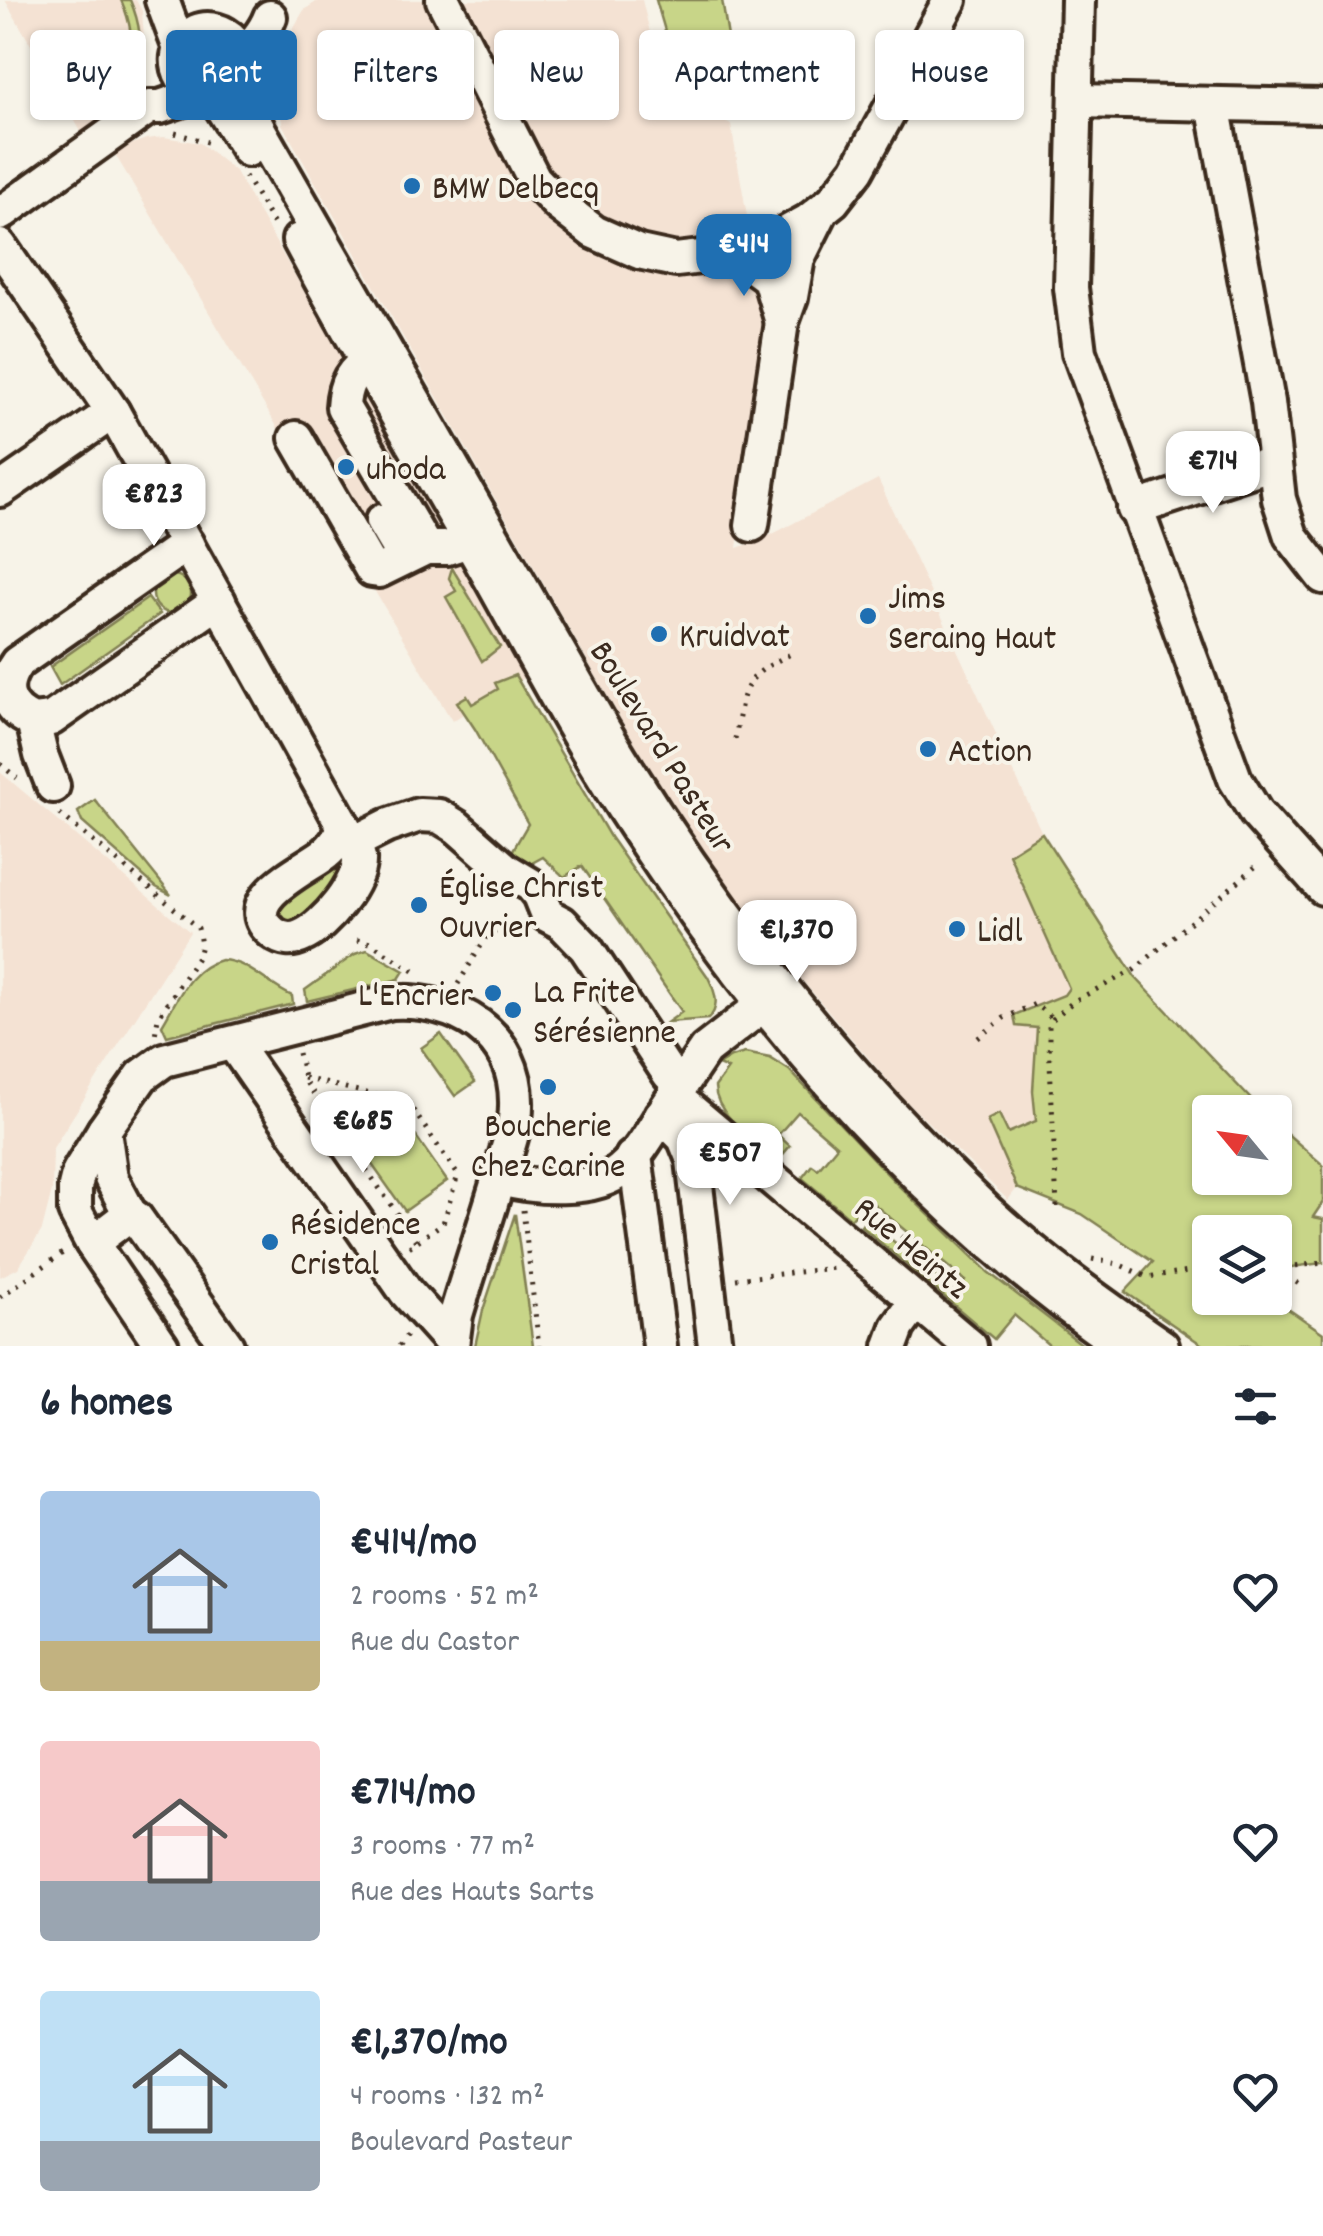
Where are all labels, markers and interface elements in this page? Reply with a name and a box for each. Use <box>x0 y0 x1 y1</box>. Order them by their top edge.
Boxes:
chip: Buy <box>30 30 146 120</box>
chip: Rent <box>166 30 297 120</box>
chip: Filters <box>317 30 474 120</box>
chip: New <box>494 30 619 120</box>
chip: Apartment <box>639 30 855 120</box>
chip: House <box>875 30 1024 120</box>
place label: BMW Delbecq <box>432 166 599 216</box>
marker: BMW Delbecq <box>401 175 423 197</box>
pin: €414 <box>685 214 803 299</box>
text: €414 <box>718 223 770 269</box>
pin: €714 <box>1154 431 1272 516</box>
text: €714 <box>1188 440 1238 486</box>
place label: uhoda <box>366 447 446 497</box>
marker: uhoda <box>335 456 357 478</box>
pin: €823 <box>95 464 213 549</box>
text: €823 <box>125 473 183 519</box>
place label: Jims Seraing Haut <box>888 576 1057 666</box>
marker: Jims Seraing Haut <box>857 605 879 627</box>
place label: Kruidvat <box>679 614 790 664</box>
marker: Kruidvat <box>648 623 670 645</box>
street label: Boulevard Pasteur <box>574 632 745 865</box>
place label: Action <box>948 729 1032 779</box>
marker: Action <box>917 738 939 760</box>
place label: Église Christ Ouvrier <box>439 865 604 955</box>
marker: Église Christ Ouvrier <box>408 894 430 916</box>
pin: €1,370 <box>716 900 878 985</box>
text: €1,370 <box>760 909 834 955</box>
place label: Lidl <box>977 909 1022 959</box>
marker: Lidl <box>946 918 968 940</box>
place label: La Frite Sérésienne <box>533 970 676 1060</box>
place label: L'Encrier <box>358 973 473 1023</box>
marker: L'Encrier <box>482 982 504 1004</box>
marker: La Frite Sérésienne <box>502 999 524 1021</box>
marker: Boucherie Chez Carine <box>537 1076 559 1098</box>
pin: €685 <box>304 1091 422 1176</box>
north arrow <box>1192 1095 1292 1195</box>
map controls <box>1192 1095 1292 1315</box>
text: €685 <box>332 1100 394 1146</box>
place label: Boucherie Chez Carine <box>471 1104 625 1194</box>
pin: €507 <box>671 1123 789 1208</box>
text: €507 <box>699 1132 761 1178</box>
street label: Rue Heintz <box>841 1186 979 1313</box>
place label: Résidence Cristal <box>290 1202 421 1292</box>
button: layers <box>1192 1215 1292 1315</box>
marker: Résidence Cristal <box>259 1231 281 1253</box>
text: 6 homes <box>40 1376 173 1436</box>
icon: filters <box>1228 1379 1283 1434</box>
text: €414/mo <box>350 1515 477 1575</box>
icon: home <box>120 1531 240 1651</box>
icon: heart <box>1228 1564 1283 1619</box>
text: 2 rooms · 52 m² <box>350 1575 539 1621</box>
text: Rue du Castor <box>350 1621 519 1667</box>
text: €714/mo <box>350 1765 476 1825</box>
icon: home <box>120 1781 240 1901</box>
icon: heart <box>1228 1814 1283 1869</box>
text: 3 rooms · 77 m² <box>350 1825 535 1871</box>
text: Rue des Hauts Sarts <box>350 1871 595 1917</box>
text: €1,370/mo <box>350 2015 508 2075</box>
icon: home <box>120 2031 240 2151</box>
icon: heart <box>1228 2064 1283 2119</box>
text: 4 rooms · 132 m² <box>350 2075 545 2121</box>
text: Boulevard Pasteur <box>350 2121 572 2167</box>

